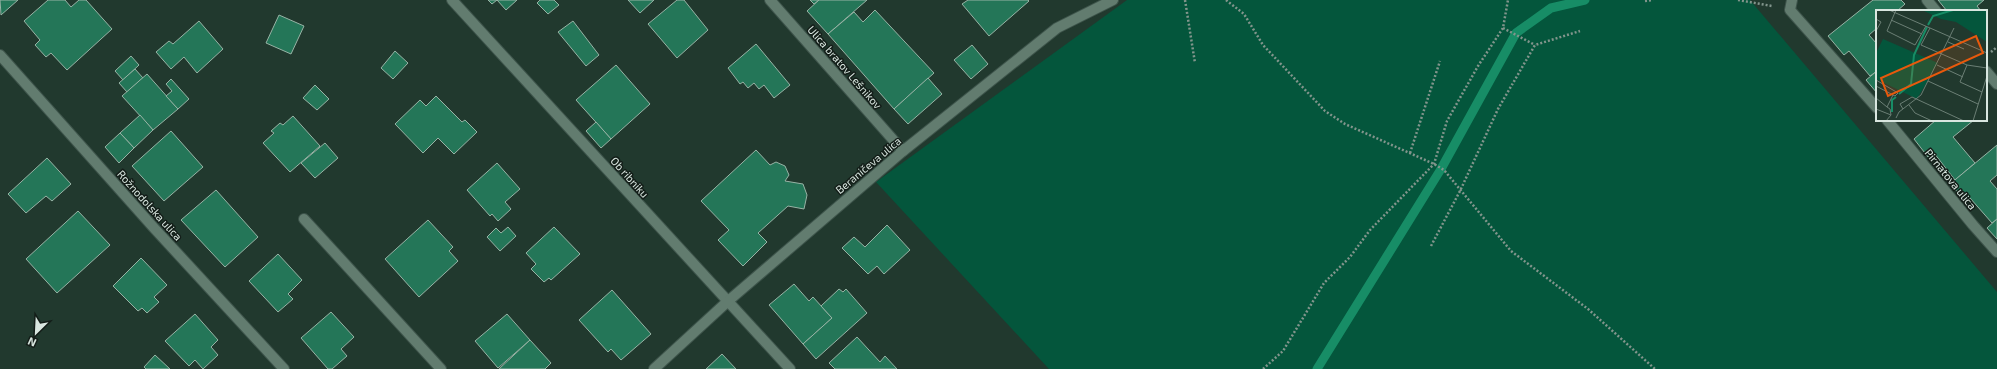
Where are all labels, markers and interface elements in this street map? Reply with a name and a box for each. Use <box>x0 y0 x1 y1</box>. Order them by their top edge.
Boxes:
inset map <box>1876 10 1987 121</box>
street label: Ulica bratov Lešnikov <box>805 23 885 111</box>
street label: Beraničeva ulica <box>833 134 903 196</box>
street label: Pirnatova ulica <box>1923 146 1979 212</box>
street label: Ob ribniku <box>608 154 652 200</box>
street label: Rožnodolska ulica <box>115 167 185 243</box>
north arrow <box>16 313 56 353</box>
text: N <box>25 335 38 350</box>

